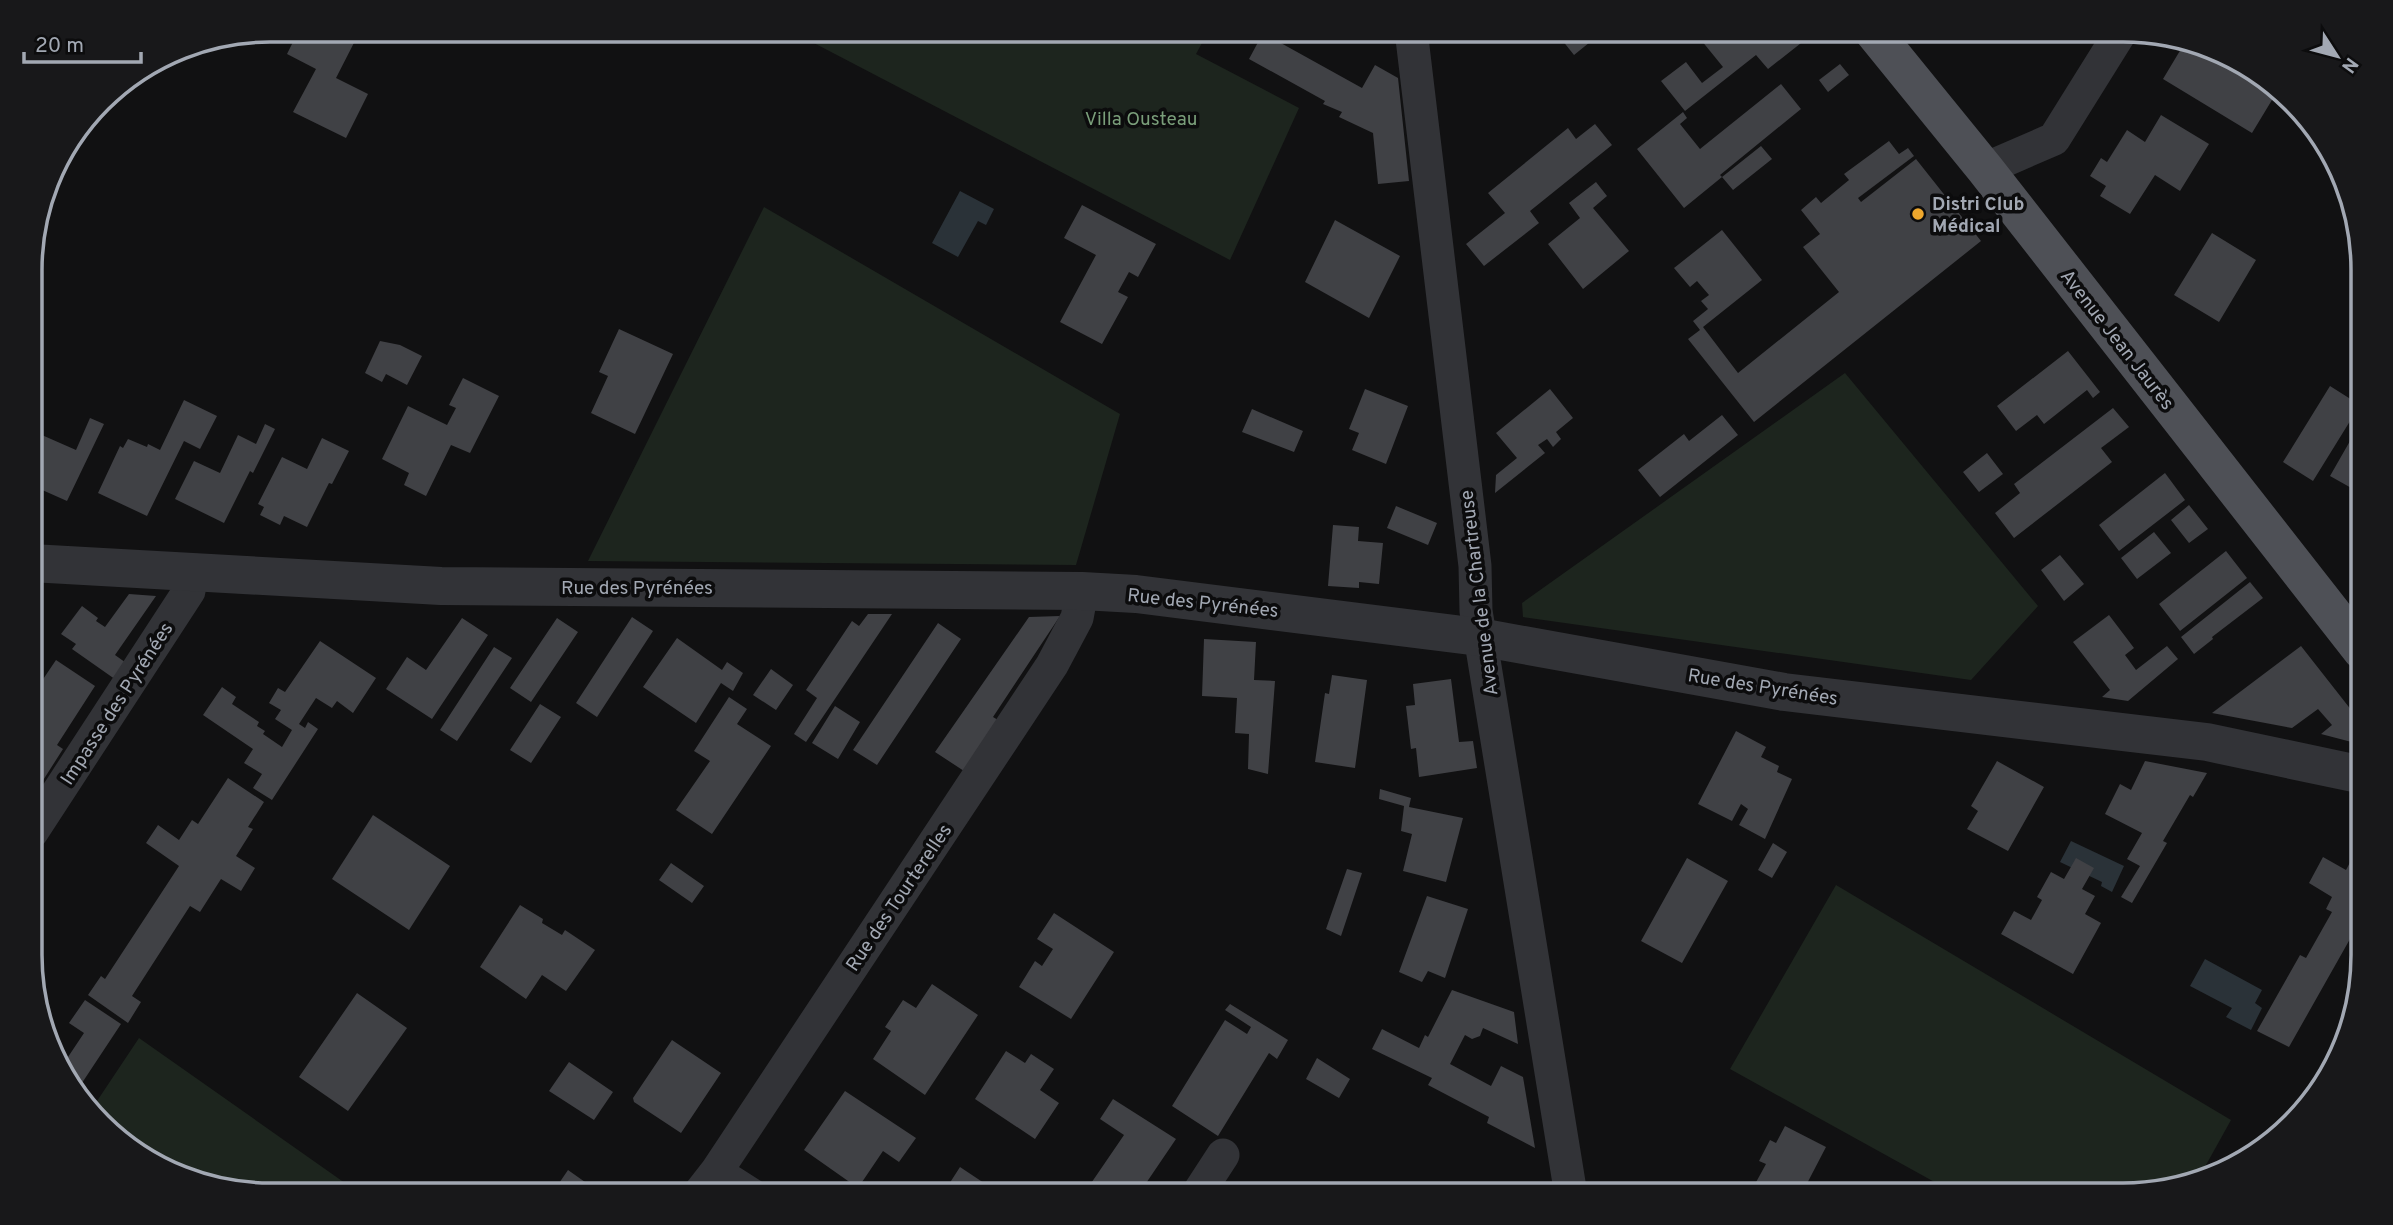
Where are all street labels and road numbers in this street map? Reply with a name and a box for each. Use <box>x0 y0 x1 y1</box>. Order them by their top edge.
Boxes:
street label: Avenue Jean Jaurès <box>2054 265 2179 415</box>
street label: Avenue de la Chartreuse <box>1455 489 1505 697</box>
street label: Rue des Pyrénées <box>561 577 713 601</box>
street label: Rue des Pyrénées <box>1126 584 1280 624</box>
street label: Impasse des Pyrénées <box>56 618 179 790</box>
street label: Rue des Pyrénées <box>1686 664 1840 712</box>
street label: Rue des Tourterelles <box>841 820 958 976</box>

